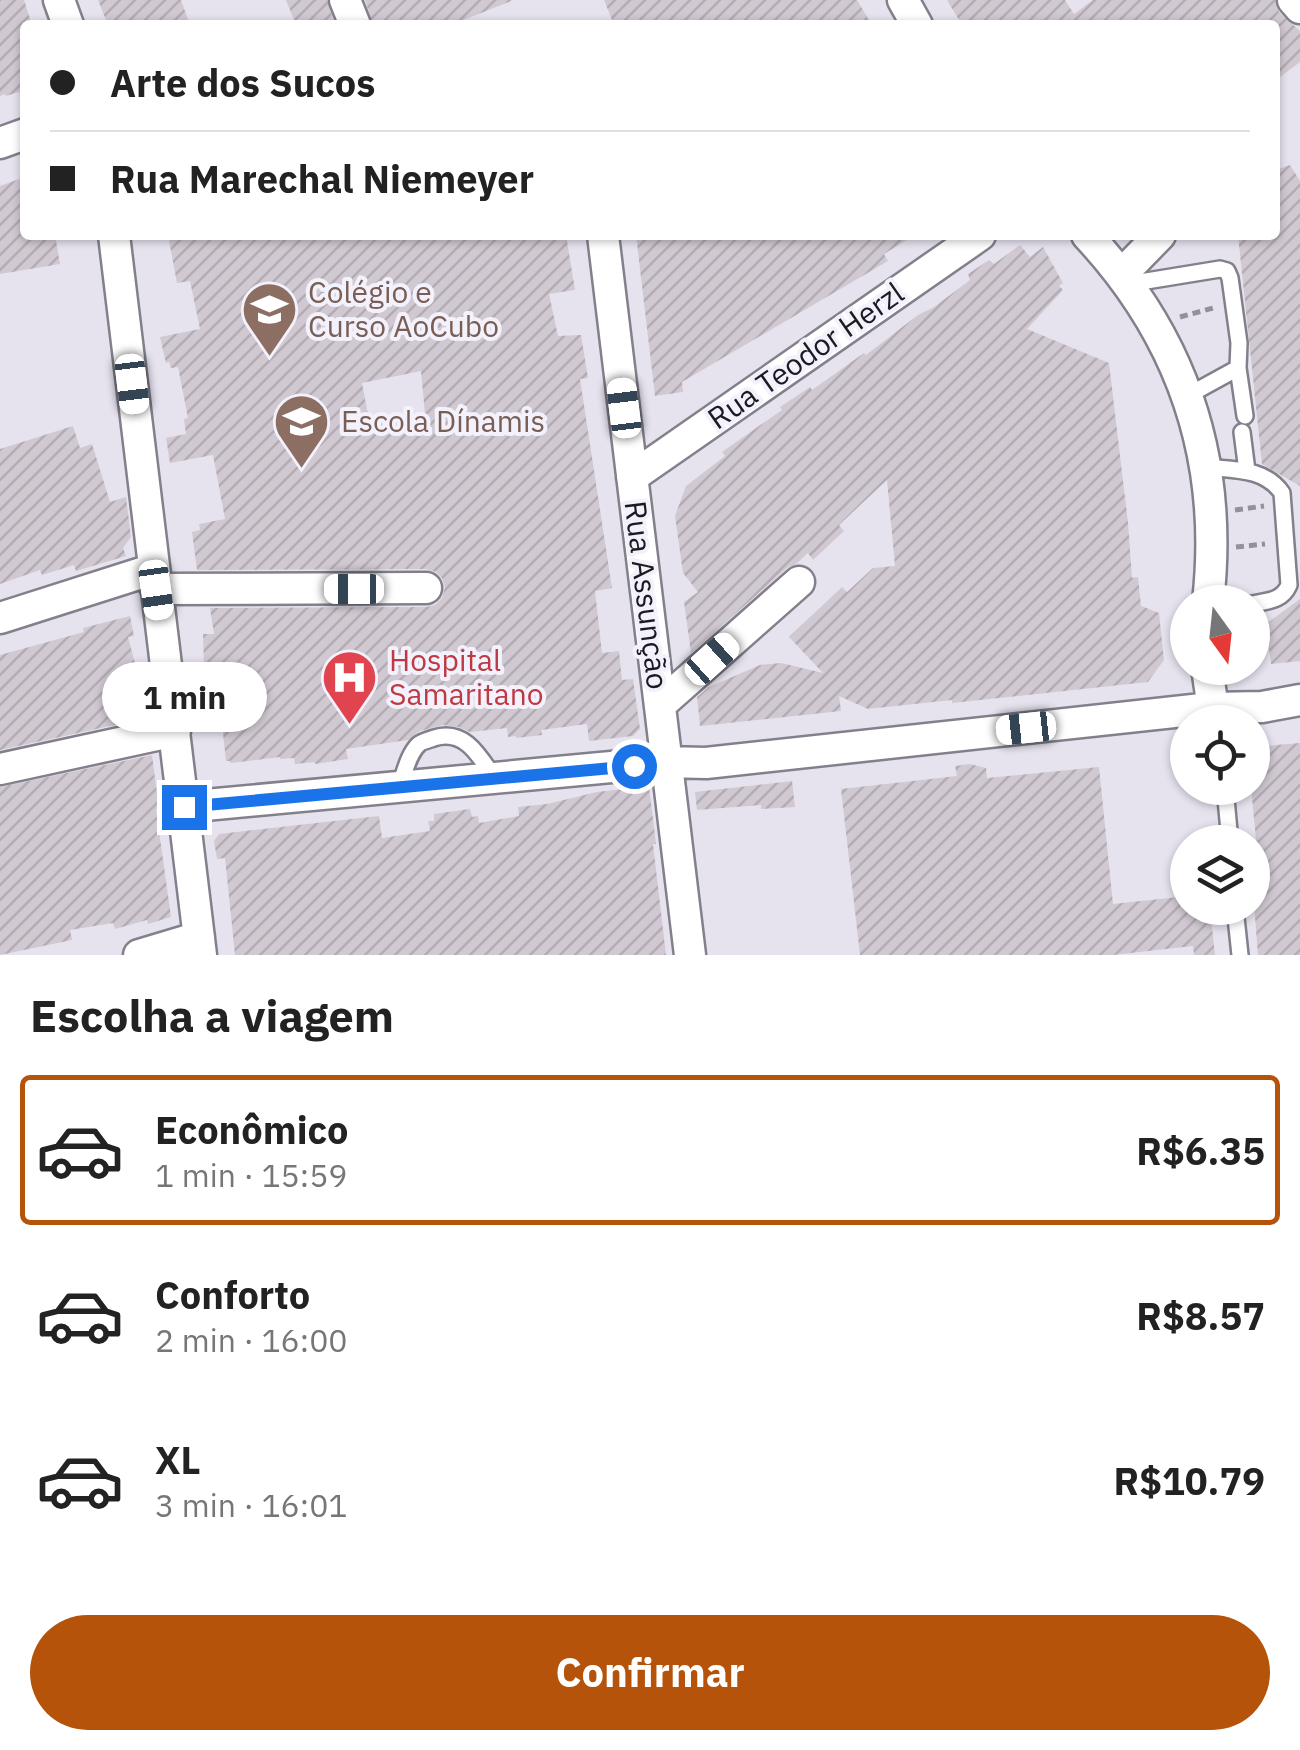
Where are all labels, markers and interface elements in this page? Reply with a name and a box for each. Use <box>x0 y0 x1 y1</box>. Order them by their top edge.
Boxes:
text: Arte dos Sucos <box>110 58 375 107</box>
text: Rua Marechal Niemeyer <box>110 154 534 203</box>
place label: Colégio e Curso AoCubo <box>308 272 499 345</box>
street label: Rua Teodor Herzl <box>699 273 911 437</box>
school or university icon: Colégio e Curso AoCubo <box>239 280 299 359</box>
car <box>113 352 151 416</box>
car <box>605 376 643 440</box>
school or university icon: Escola Dínamis <box>272 392 332 471</box>
place label: Escola Dínamis <box>341 401 545 440</box>
street label: Rua Assunção <box>617 498 678 691</box>
car <box>137 558 175 622</box>
car <box>324 574 384 604</box>
north arrow <box>1170 585 1270 685</box>
map controls <box>1170 585 1270 925</box>
car <box>680 628 744 690</box>
place label: Hospital Samaritano <box>389 640 544 713</box>
hospital icon: Hospital Samaritano <box>320 648 380 727</box>
callout: 1 min <box>101 662 266 732</box>
text: 1 min <box>143 676 226 718</box>
button: locate <box>1170 705 1270 805</box>
car <box>995 710 1057 746</box>
route start <box>612 744 657 789</box>
route end <box>162 785 207 830</box>
button: layers <box>1170 825 1270 925</box>
text: Escolha a viagem <box>30 986 394 1044</box>
icon: car <box>35 1105 125 1195</box>
text: Econômico <box>155 1105 348 1154</box>
text: R$6.35 <box>1136 1126 1265 1175</box>
text: 1 min · 15:59 <box>155 1154 348 1196</box>
icon: car <box>35 1270 125 1360</box>
text: Conforto <box>155 1270 310 1319</box>
text: R$8.57 <box>1136 1291 1265 1340</box>
text: 2 min · 16:00 <box>155 1319 348 1361</box>
icon: car <box>35 1435 125 1525</box>
text: XL <box>155 1435 201 1484</box>
text: R$10.79 <box>1114 1456 1265 1505</box>
text: 3 min · 16:01 <box>155 1484 348 1526</box>
button: Confirmar <box>30 1615 1270 1730</box>

